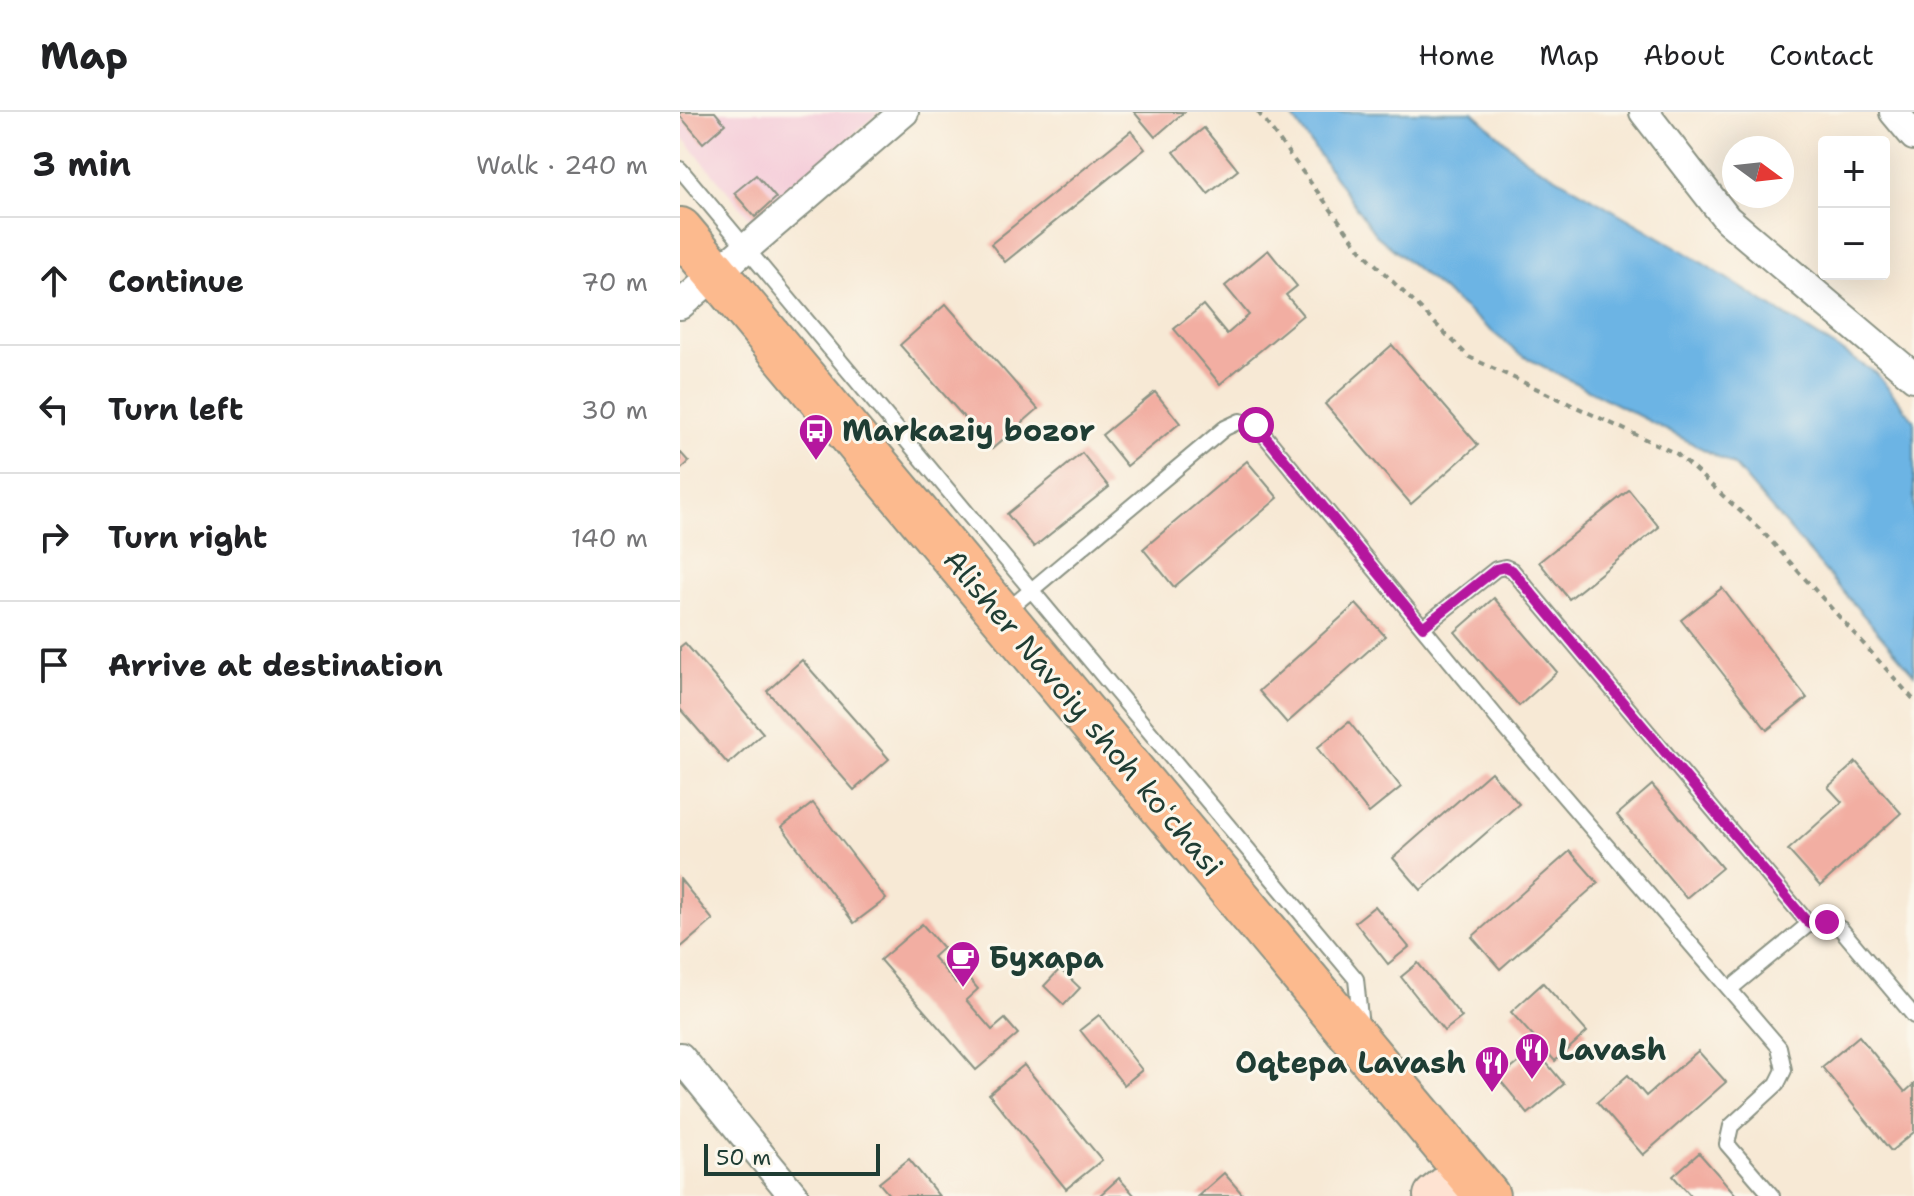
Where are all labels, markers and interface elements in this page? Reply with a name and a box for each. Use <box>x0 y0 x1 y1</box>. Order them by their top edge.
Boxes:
text: Map <box>40 30 128 81</box>
text: Home <box>1418 36 1495 74</box>
text: Map <box>1539 36 1599 74</box>
text: About <box>1643 36 1725 74</box>
text: Contact <box>1769 36 1874 74</box>
north arrow <box>1722 136 1794 208</box>
map controls <box>1818 136 1890 280</box>
button: + <box>1818 136 1890 208</box>
text: 3 min <box>32 141 131 187</box>
text: Walk · 240 m <box>476 147 648 182</box>
button: − <box>1818 208 1890 280</box>
icon: ahead <box>32 259 76 303</box>
text: Continue <box>108 261 244 302</box>
text: 70 m <box>581 264 648 299</box>
icon: left <box>32 387 76 431</box>
text: Turn left <box>108 389 243 430</box>
text: 30 m <box>581 392 648 427</box>
route start <box>1238 407 1274 443</box>
place label: Markaziy bozor <box>842 410 1095 451</box>
bus stop icon: Markaziy bozor <box>797 412 835 462</box>
icon: right <box>32 515 76 559</box>
text: Turn right <box>108 517 267 558</box>
text: 140 m <box>571 520 648 555</box>
street label: Alisher Navoiy shoh koʻchasi <box>934 540 1233 885</box>
icon: arrive <box>32 643 76 687</box>
text: Arrive at destination <box>108 645 443 686</box>
route end <box>1809 904 1845 940</box>
place label: Бухара <box>989 937 1104 978</box>
cafe icon: Бухара <box>944 939 982 989</box>
place label: Lavash <box>1558 1029 1667 1070</box>
restaurant icon: Lavash <box>1513 1031 1551 1081</box>
place label: Oqtepa Lavash <box>1235 1042 1466 1083</box>
restaurant icon: Oqtepa Lavash <box>1473 1044 1511 1094</box>
scale bar <box>704 1140 880 1176</box>
text: 50 m <box>716 1143 771 1172</box>

